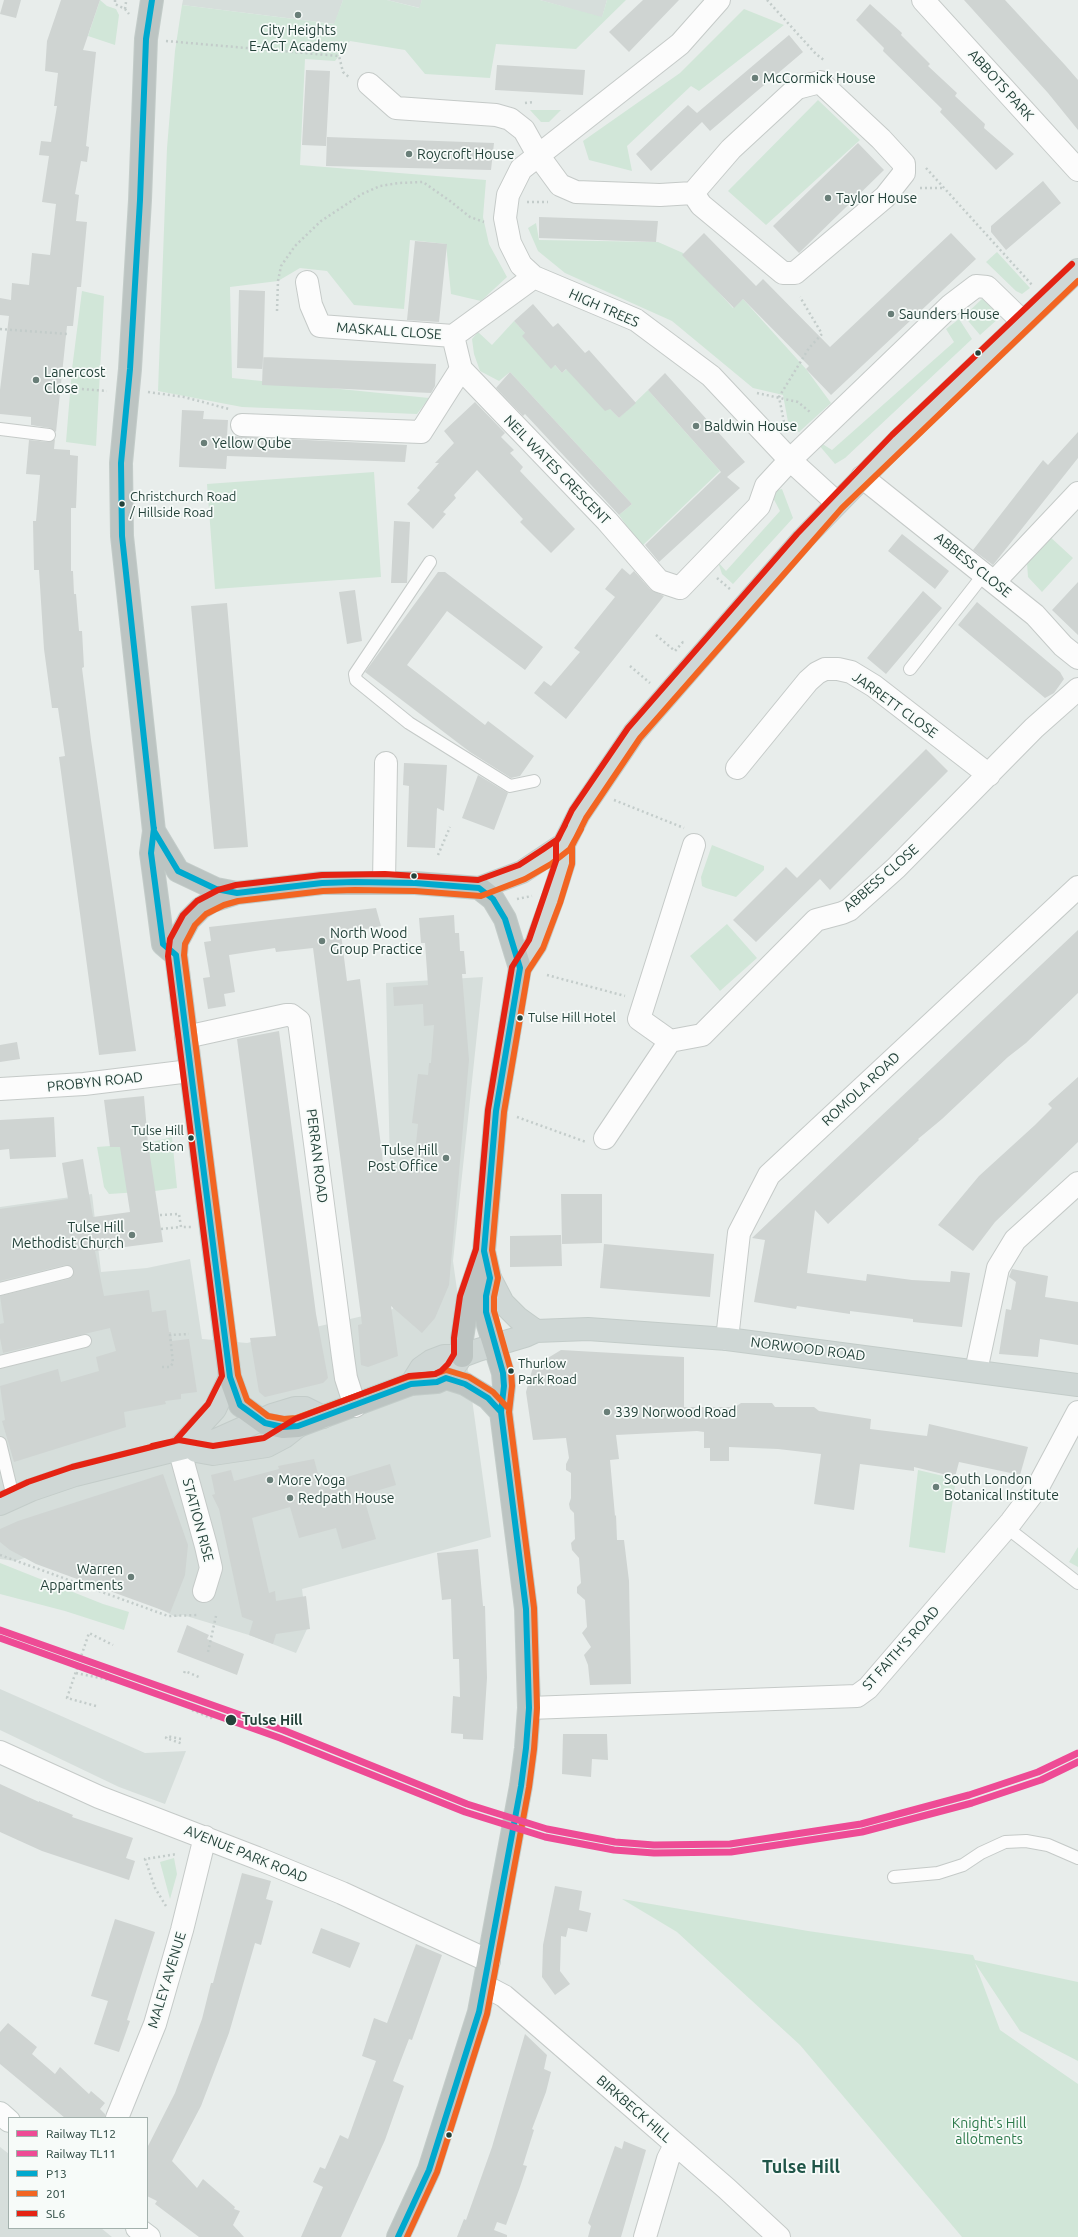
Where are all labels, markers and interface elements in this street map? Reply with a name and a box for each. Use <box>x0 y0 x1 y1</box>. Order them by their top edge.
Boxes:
marker: City Heights E-ACT Academy <box>293 10 303 20</box>
place label: City Heights E-ACT Academy <box>249 22 347 54</box>
street label: ABBOTS PARK <box>965 46 1037 124</box>
place label: McCormick House <box>763 70 876 86</box>
marker: McCormick House <box>750 73 760 83</box>
place label: Roycroft House <box>417 146 514 162</box>
marker: Roycroft House <box>404 149 414 159</box>
place label: Taylor House <box>836 190 917 206</box>
marker: Taylor House <box>823 193 833 203</box>
street label: HIGH TREES <box>566 285 642 331</box>
place label: Saunders House <box>899 306 1000 322</box>
marker: Saunders House <box>886 309 896 319</box>
street label: MASKALL CLOSE <box>336 319 442 343</box>
unlabelled marker <box>973 348 983 358</box>
place label: Lanercost Close <box>44 364 106 396</box>
marker: Lanercost Close <box>31 375 41 385</box>
street label: NEIL WATES CRESCENT <box>500 412 614 528</box>
place label: Baldwin House <box>704 418 797 434</box>
marker: Baldwin House <box>691 421 701 431</box>
place label: Yellow Qube <box>212 435 292 451</box>
marker: Yellow Qube <box>199 438 209 448</box>
place label: Christchurch Road / Hillside Road <box>130 489 236 520</box>
marker: Christchurch Road / Hillside Road <box>117 499 127 509</box>
street label: ABBESS CLOSE <box>931 529 1015 601</box>
street label: JARRETT CLOSE <box>849 668 941 742</box>
street label: ABBESS CLOSE <box>840 841 922 915</box>
unlabelled marker <box>409 871 419 881</box>
place label: North Wood Group Practice <box>330 925 423 958</box>
marker: North Wood Group Practice <box>317 936 327 946</box>
place label: Tulse Hill Hotel <box>528 1010 616 1026</box>
marker: Tulse Hill Hotel <box>515 1013 525 1023</box>
street label: ROMOLA ROAD <box>818 1048 904 1130</box>
street label: PROBYN ROAD <box>46 1069 144 1095</box>
street label: PERRAN ROAD <box>303 1108 331 1204</box>
place label: Tulse Hill Station <box>131 1123 184 1154</box>
marker: Tulse Hill Station <box>186 1133 196 1143</box>
place label: Tulse Hill Post Office <box>368 1142 438 1174</box>
marker: Tulse Hill Post Office <box>441 1153 451 1163</box>
place label: Tulse Hill Methodist Church <box>12 1219 124 1252</box>
marker: Tulse Hill Methodist Church <box>127 1230 137 1240</box>
street label: NORWOOD ROAD <box>750 1334 866 1364</box>
place label: Thurlow Park Road <box>518 1356 577 1387</box>
marker: Thurlow Park Road <box>506 1366 516 1376</box>
place label: 339 Norwood Road <box>615 1404 737 1420</box>
marker: 339 Norwood Road <box>602 1407 612 1417</box>
place label: South London Botanical Institute <box>944 1471 1059 1504</box>
place label: More Yoga <box>278 1472 346 1488</box>
marker: More Yoga <box>265 1475 275 1485</box>
street label: STATION RISE <box>179 1476 217 1564</box>
marker: South London Botanical Institute <box>931 1482 941 1492</box>
place label: Redpath House <box>298 1490 394 1506</box>
marker: Redpath House <box>285 1493 295 1503</box>
place label: Warren Appartments <box>40 1561 123 1594</box>
marker: Warren Appartments <box>126 1572 136 1582</box>
street label: ST FAITH'S ROAD <box>859 1602 943 1694</box>
place label: Tulse Hill <box>242 1712 303 1728</box>
marker: Tulse Hill <box>224 1713 238 1727</box>
street label: AVENUE PARK ROAD <box>182 1822 310 1886</box>
street label: MALEY AVENUE <box>144 1930 190 2030</box>
street label: BIRKBECK HILL <box>593 2072 675 2146</box>
park label: Knight's Hill allotments <box>952 2115 1026 2148</box>
legend <box>8 2117 148 2229</box>
text: Railway TL12 <box>46 2127 116 2140</box>
unlabelled marker <box>444 2130 454 2140</box>
text: Railway TL11 <box>46 2147 116 2160</box>
district label: Tulse Hill <box>762 2156 840 2178</box>
text: P13 <box>46 2167 67 2180</box>
text: 201 <box>46 2187 66 2200</box>
text: SL6 <box>46 2207 65 2220</box>

